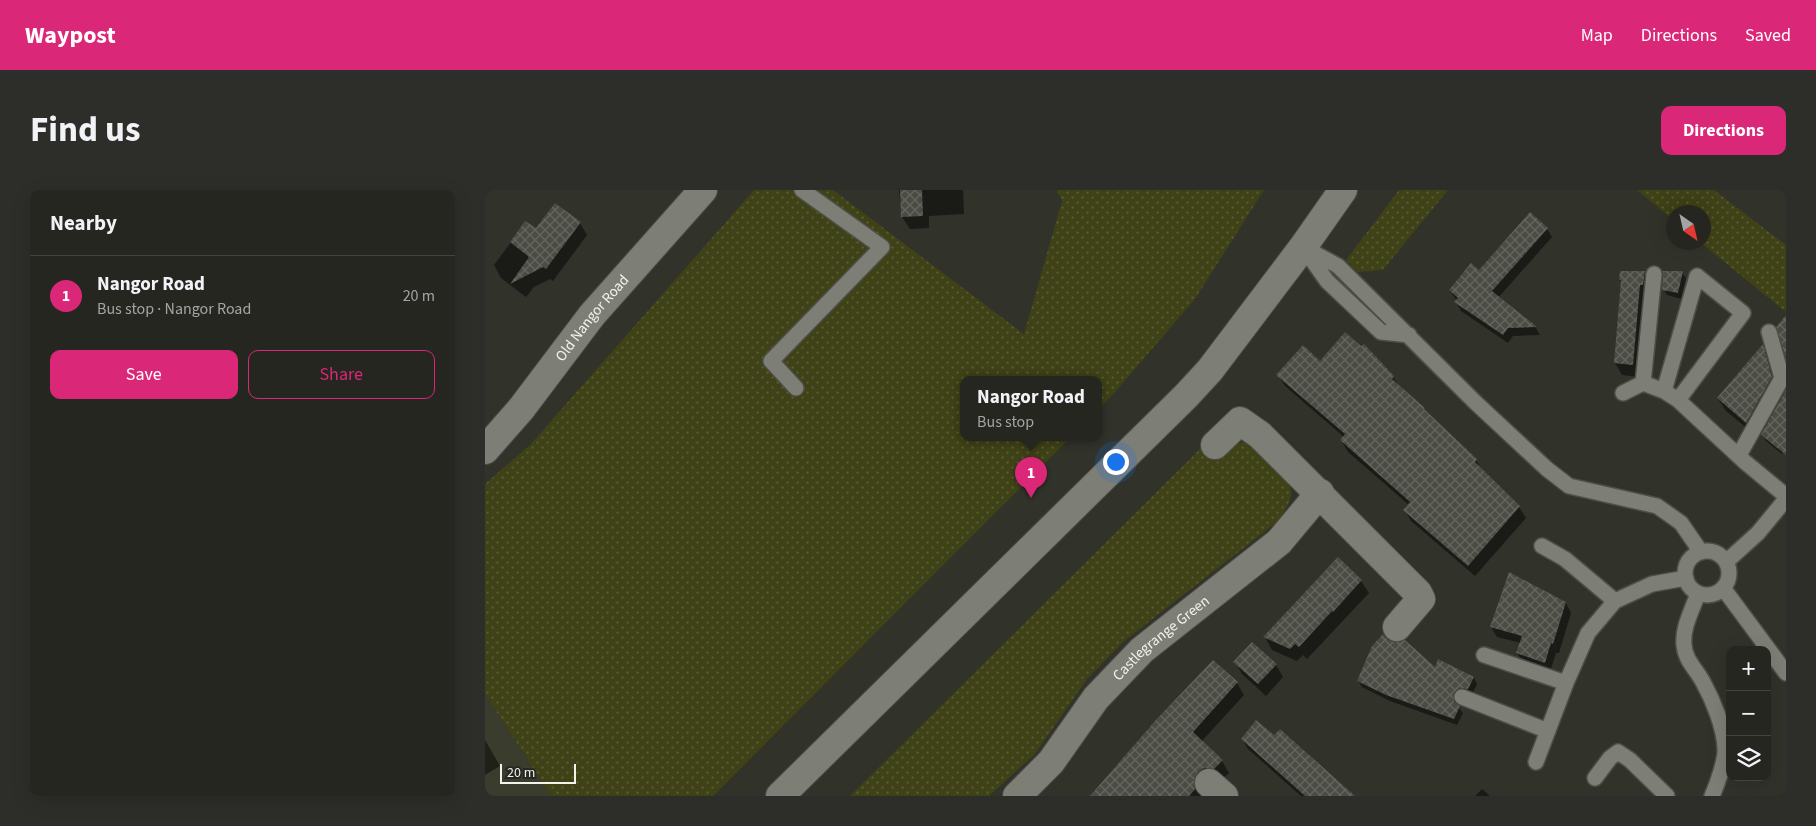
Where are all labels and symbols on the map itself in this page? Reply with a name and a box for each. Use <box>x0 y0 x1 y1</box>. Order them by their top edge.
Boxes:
north arrow <box>1666 205 1711 250</box>
street label: Old Nangor Road <box>550 270 634 366</box>
your location <box>1103 449 1129 475</box>
pin: 1 <box>1015 457 1047 498</box>
street label: Castlegrange Green <box>1108 591 1214 686</box>
scale bar <box>500 761 576 784</box>

